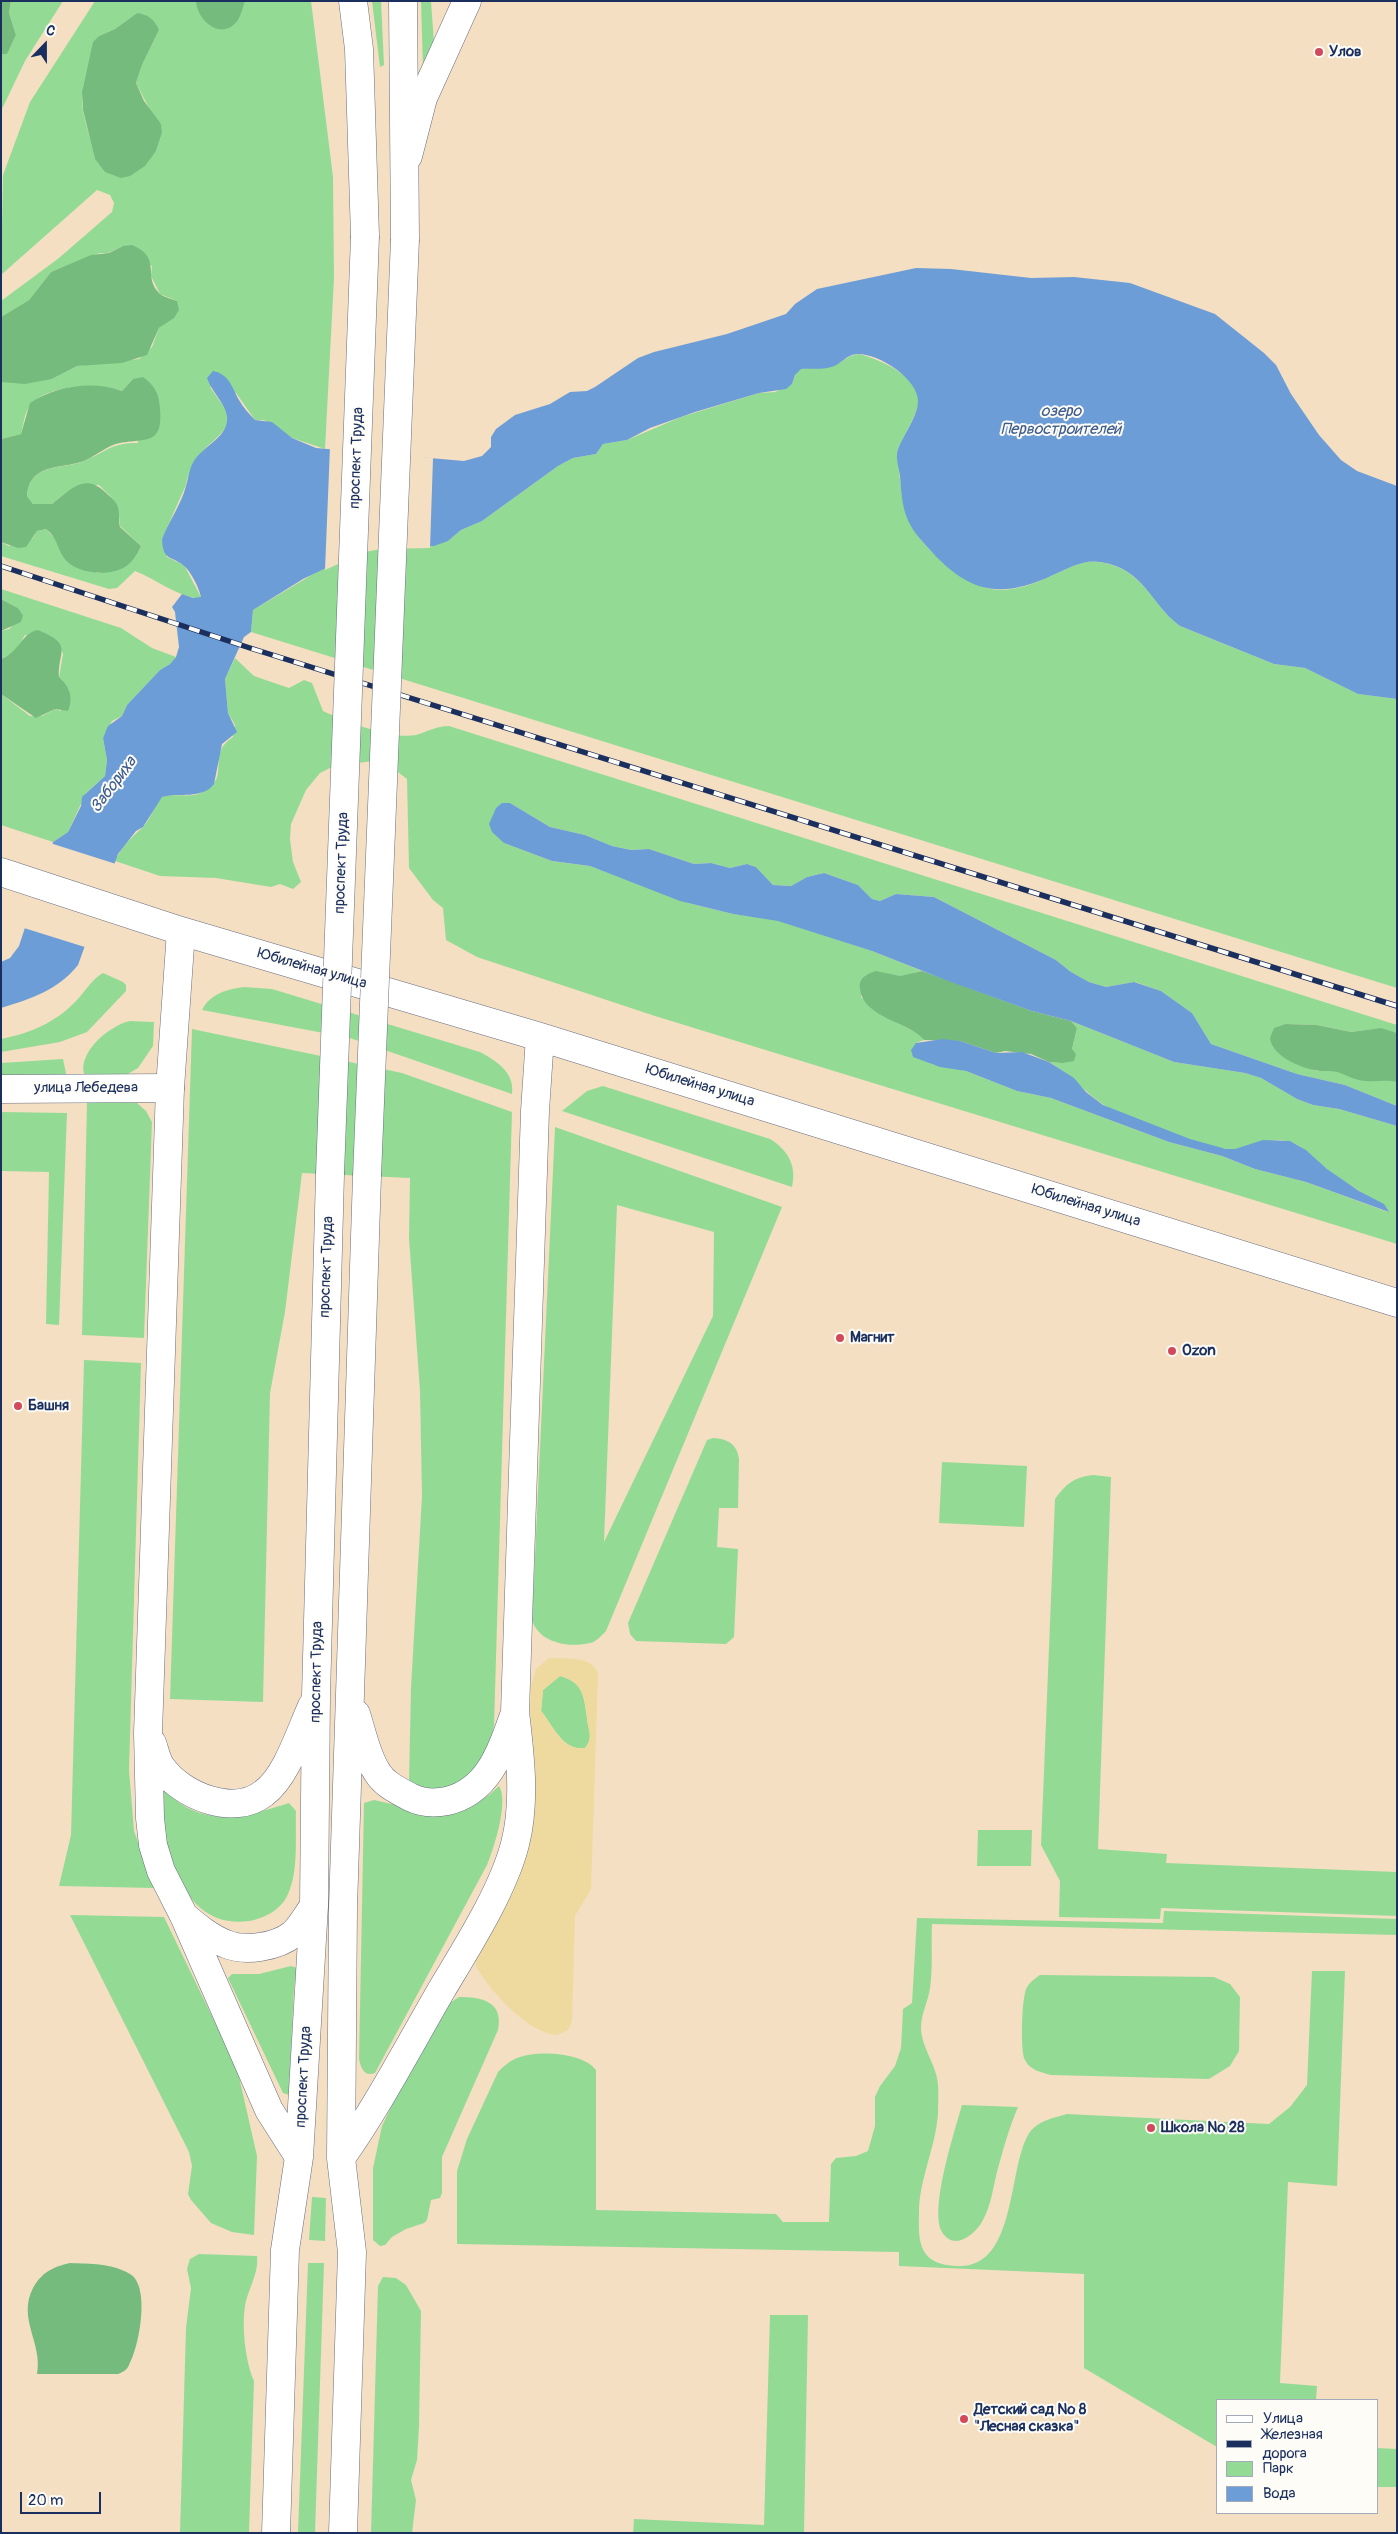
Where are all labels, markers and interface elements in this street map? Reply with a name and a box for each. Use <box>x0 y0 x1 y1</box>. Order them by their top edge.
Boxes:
north arrow <box>20 20 70 70</box>
text: С <box>44 21 58 40</box>
place label: Улов <box>1329 43 1361 61</box>
marker: Улов <box>1313 46 1325 58</box>
water label: озеро Первостроителей <box>1001 402 1121 440</box>
street label: проспект Труда <box>346 407 368 509</box>
water label: Забориха <box>87 753 141 817</box>
street label: проспект Труда <box>331 812 353 914</box>
street label: Юбилейная улица <box>255 945 369 993</box>
street label: Юбилейная улица <box>643 1061 757 1111</box>
street label: улица Лебедева <box>34 1079 138 1097</box>
street label: Юбилейная улица <box>1029 1181 1143 1231</box>
street label: проспект Труда <box>316 1216 338 1318</box>
place label: Магнит <box>850 1329 895 1347</box>
marker: Магнит <box>834 1332 846 1344</box>
place label: Ozon <box>1182 1342 1216 1360</box>
marker: Ozon <box>1166 1345 1178 1357</box>
place label: Башня <box>28 1397 69 1415</box>
marker: Башня <box>12 1400 24 1412</box>
street label: проспект Труда <box>307 1621 327 1723</box>
street label: проспект Труда <box>292 2026 316 2128</box>
place label: Школа № 28 <box>1161 2119 1245 2137</box>
marker: Школа № 28 <box>1145 2122 1157 2134</box>
legend <box>1216 2399 1378 2514</box>
place label: Детский сад № 8 "Лесная сказка" <box>974 2401 1086 2436</box>
text: Улица <box>1263 2409 1303 2428</box>
marker: Детский сад № 8 "Лесная сказка" <box>958 2413 970 2425</box>
text: Железная дорога <box>1262 2425 1323 2463</box>
text: Парк <box>1263 2459 1294 2478</box>
scale bar <box>22 2482 104 2514</box>
text: Вода <box>1263 2484 1296 2503</box>
text: 20 m <box>28 2491 63 2510</box>

